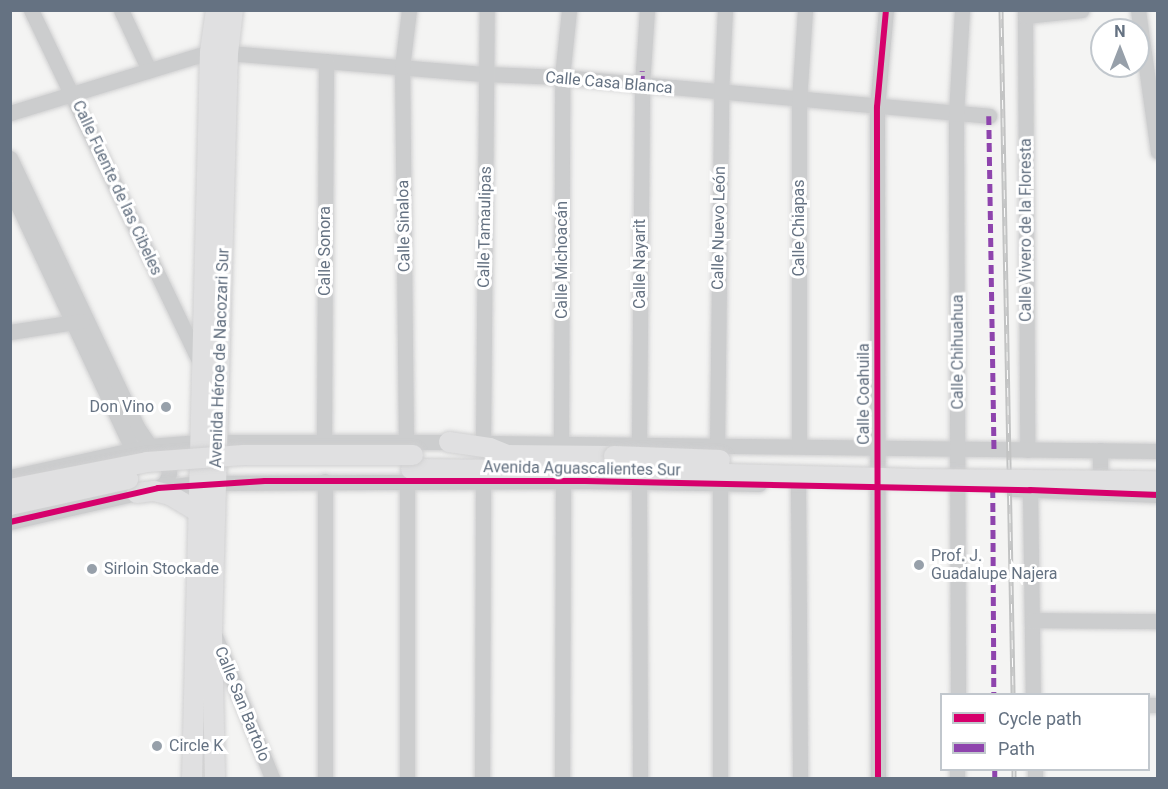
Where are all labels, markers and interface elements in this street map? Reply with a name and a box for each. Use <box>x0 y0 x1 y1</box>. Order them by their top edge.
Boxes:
north arrow <box>1090 18 1150 78</box>
text: N <box>1114 22 1126 41</box>
street label: Calle Casa Blanca <box>544 68 674 98</box>
street label: Calle Fuente de las Cibeles <box>68 98 166 278</box>
street label: Calle Vivero de la Floresta <box>1016 138 1036 322</box>
street label: Calle Tamaulipas <box>474 166 496 288</box>
street label: Calle Nuevo León <box>708 166 730 290</box>
street label: Calle Chiapas <box>789 179 809 277</box>
street label: Calle Sinaloa <box>394 180 414 272</box>
street label: Calle Michoacán <box>552 201 572 319</box>
street label: Calle Sonora <box>315 206 335 296</box>
street label: Calle Nayarit <box>630 219 650 309</box>
street label: Avenida Héroe de Nacozari Sur <box>207 248 233 468</box>
street label: Calle Chihuahua <box>948 294 968 410</box>
street label: Calle Coahuila <box>854 343 874 445</box>
place label: Don Vino <box>90 397 154 417</box>
marker: Don Vino <box>159 400 173 414</box>
street label: Avenida Aguascalientes Sur <box>483 458 681 480</box>
place label: Prof. J. Guadalupe Najera <box>931 546 1058 584</box>
marker: Prof. J. Guadalupe Najera <box>912 558 926 572</box>
place label: Sirloin Stockade <box>104 559 219 579</box>
marker: Sirloin Stockade <box>85 562 99 576</box>
street label: Calle San Bartolo <box>210 644 274 764</box>
legend <box>940 693 1150 771</box>
text: Cycle path <box>998 708 1082 729</box>
place label: Circle K <box>169 736 223 756</box>
text: Path <box>998 738 1035 759</box>
marker: Circle K <box>150 739 164 753</box>

